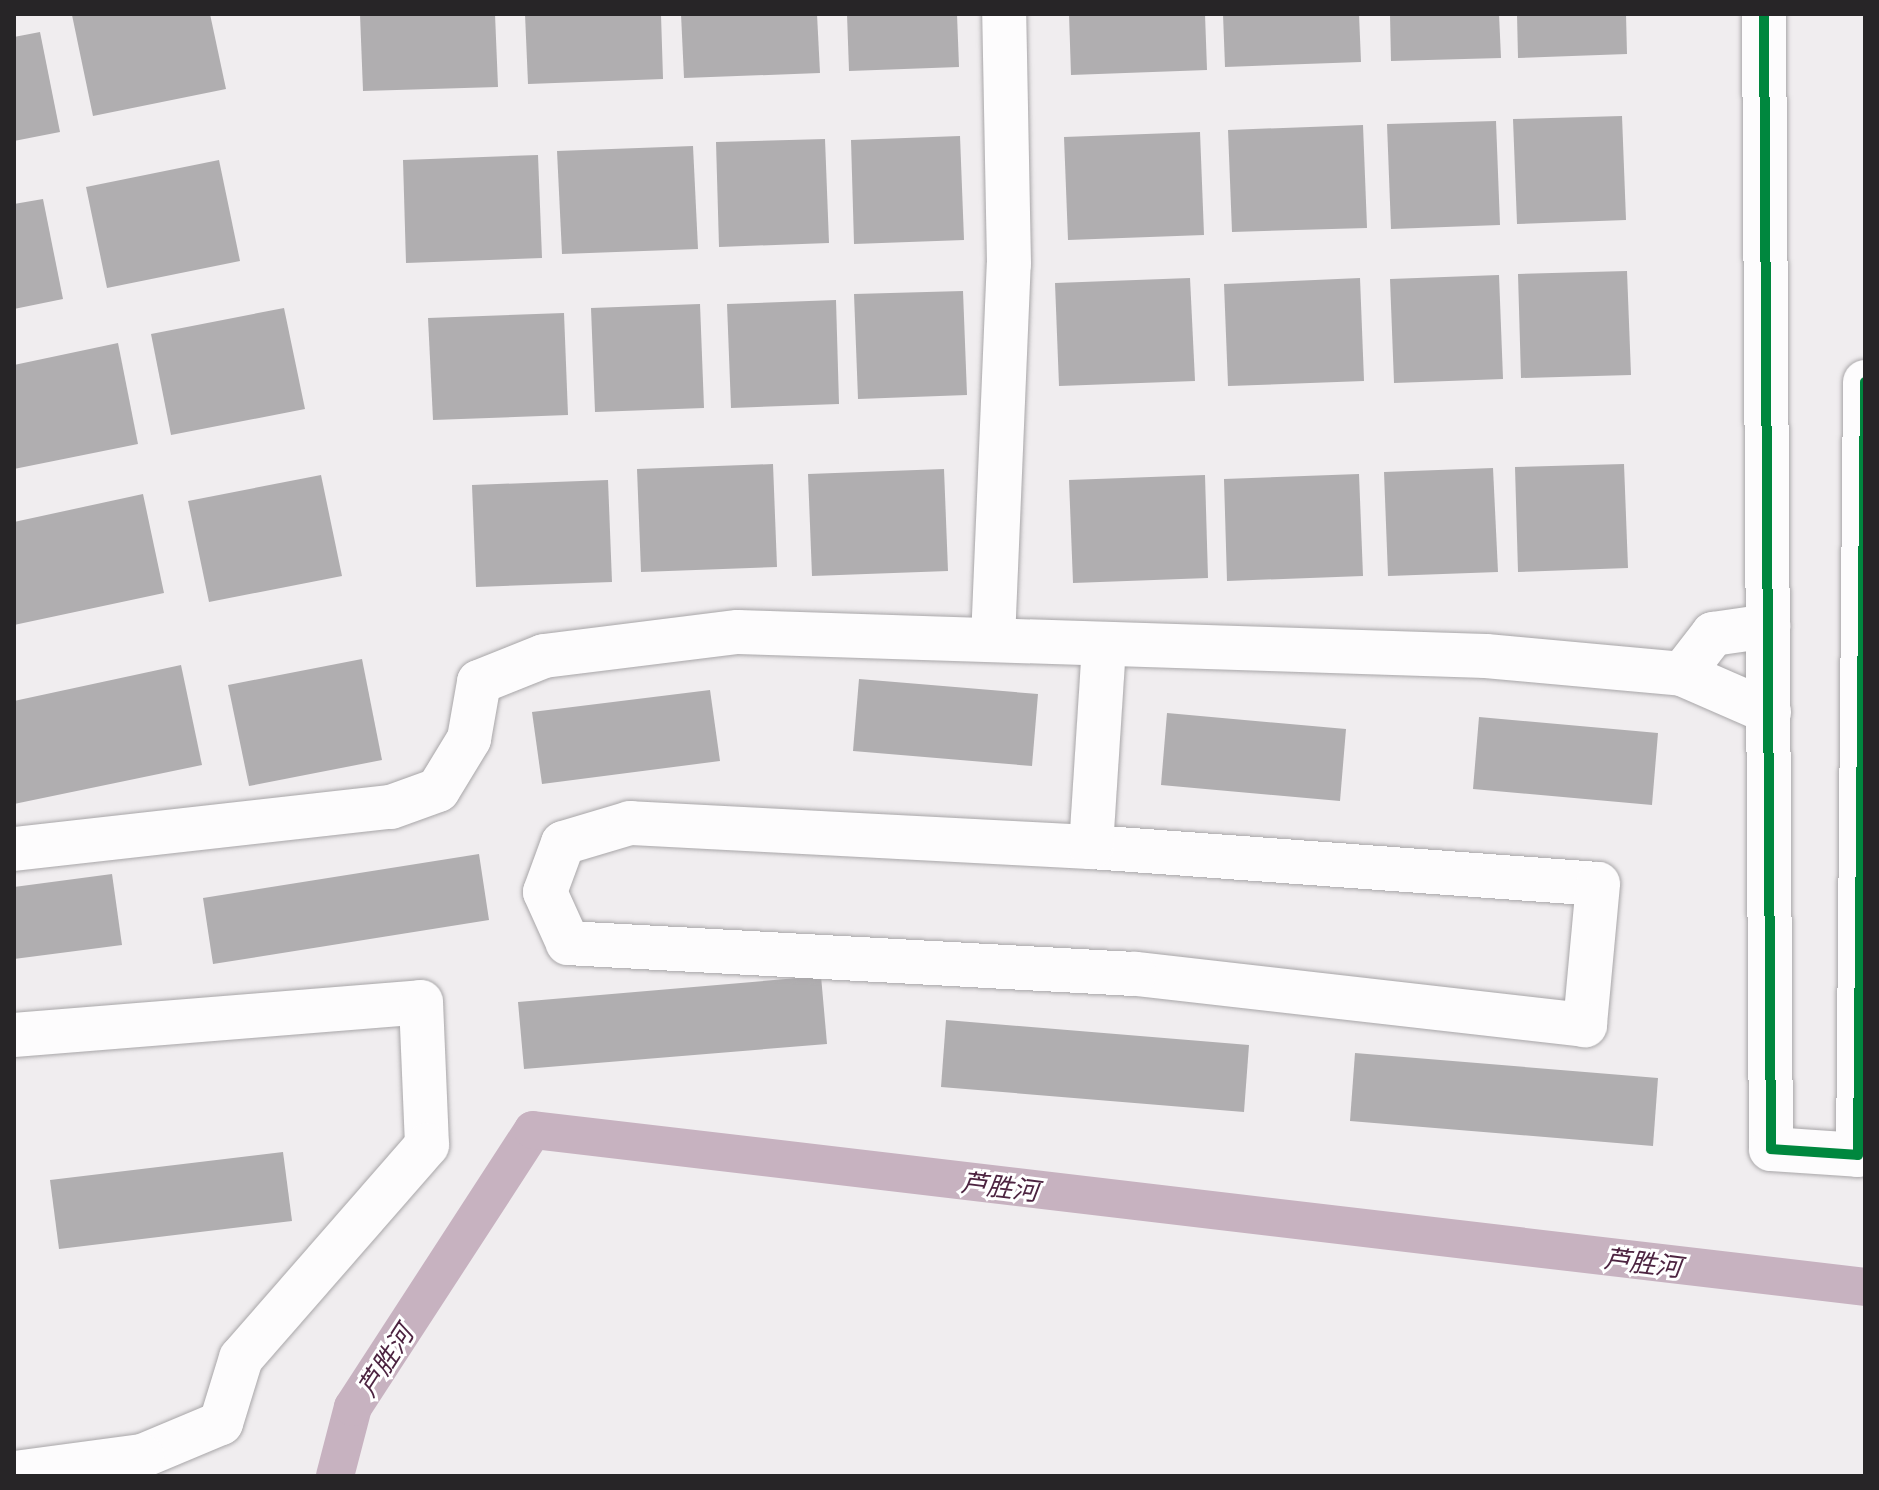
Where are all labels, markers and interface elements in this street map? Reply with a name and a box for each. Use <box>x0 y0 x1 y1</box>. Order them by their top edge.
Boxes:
water label: 芦胜河 <box>959 1165 1041 1205</box>
water label: 芦胜河 <box>1602 1241 1684 1281</box>
water label: 芦胜河 <box>350 1319 418 1401</box>

